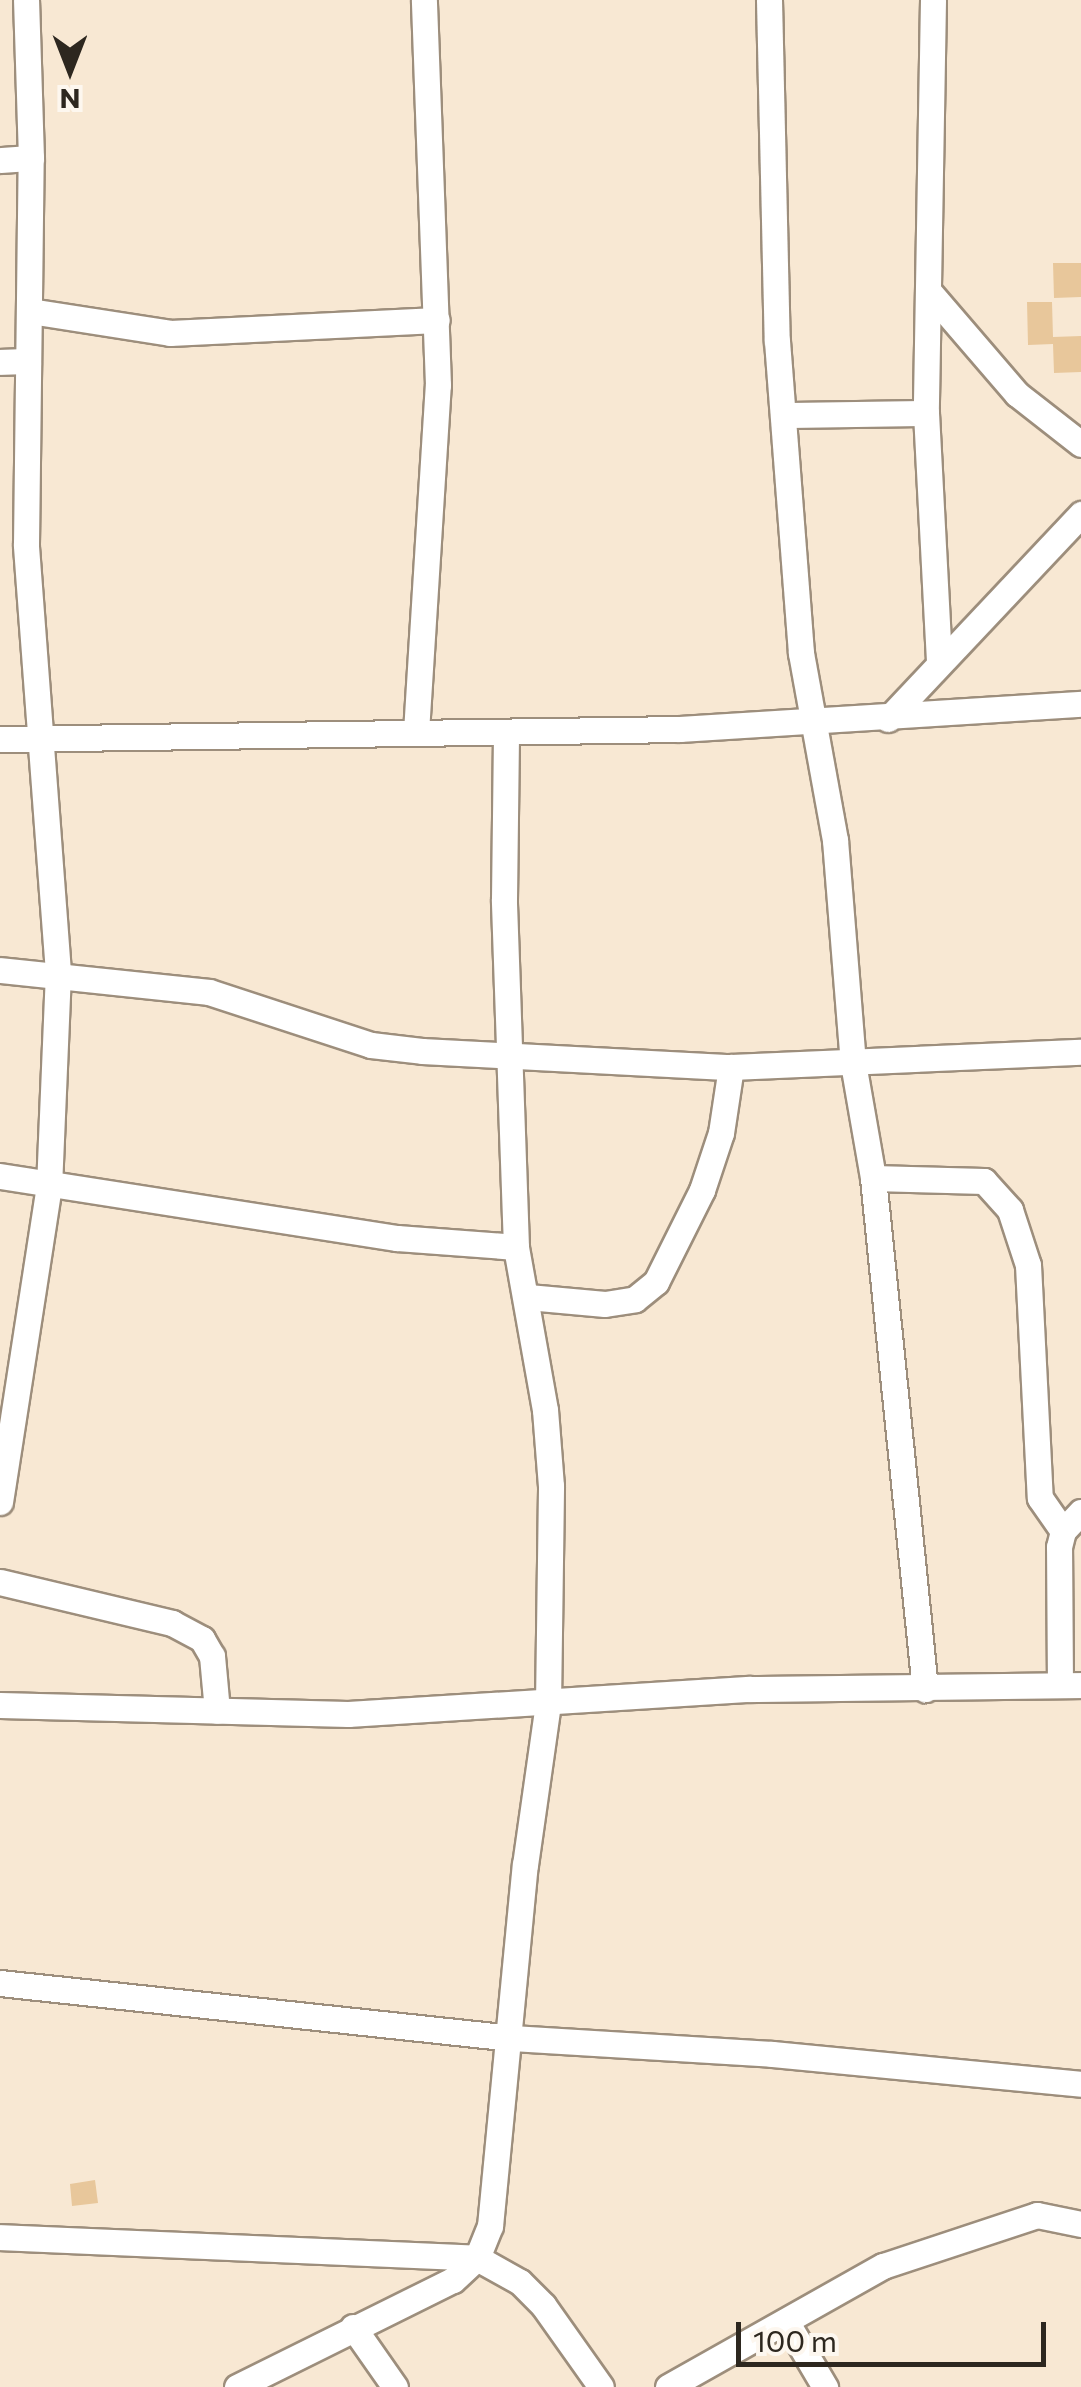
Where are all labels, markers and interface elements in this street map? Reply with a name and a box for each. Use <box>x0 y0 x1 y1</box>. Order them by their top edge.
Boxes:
north arrow <box>20 20 120 120</box>
text: N <box>60 83 81 117</box>
scale bar <box>741 2302 1051 2364</box>
text: 100 m <box>753 2321 837 2358</box>

